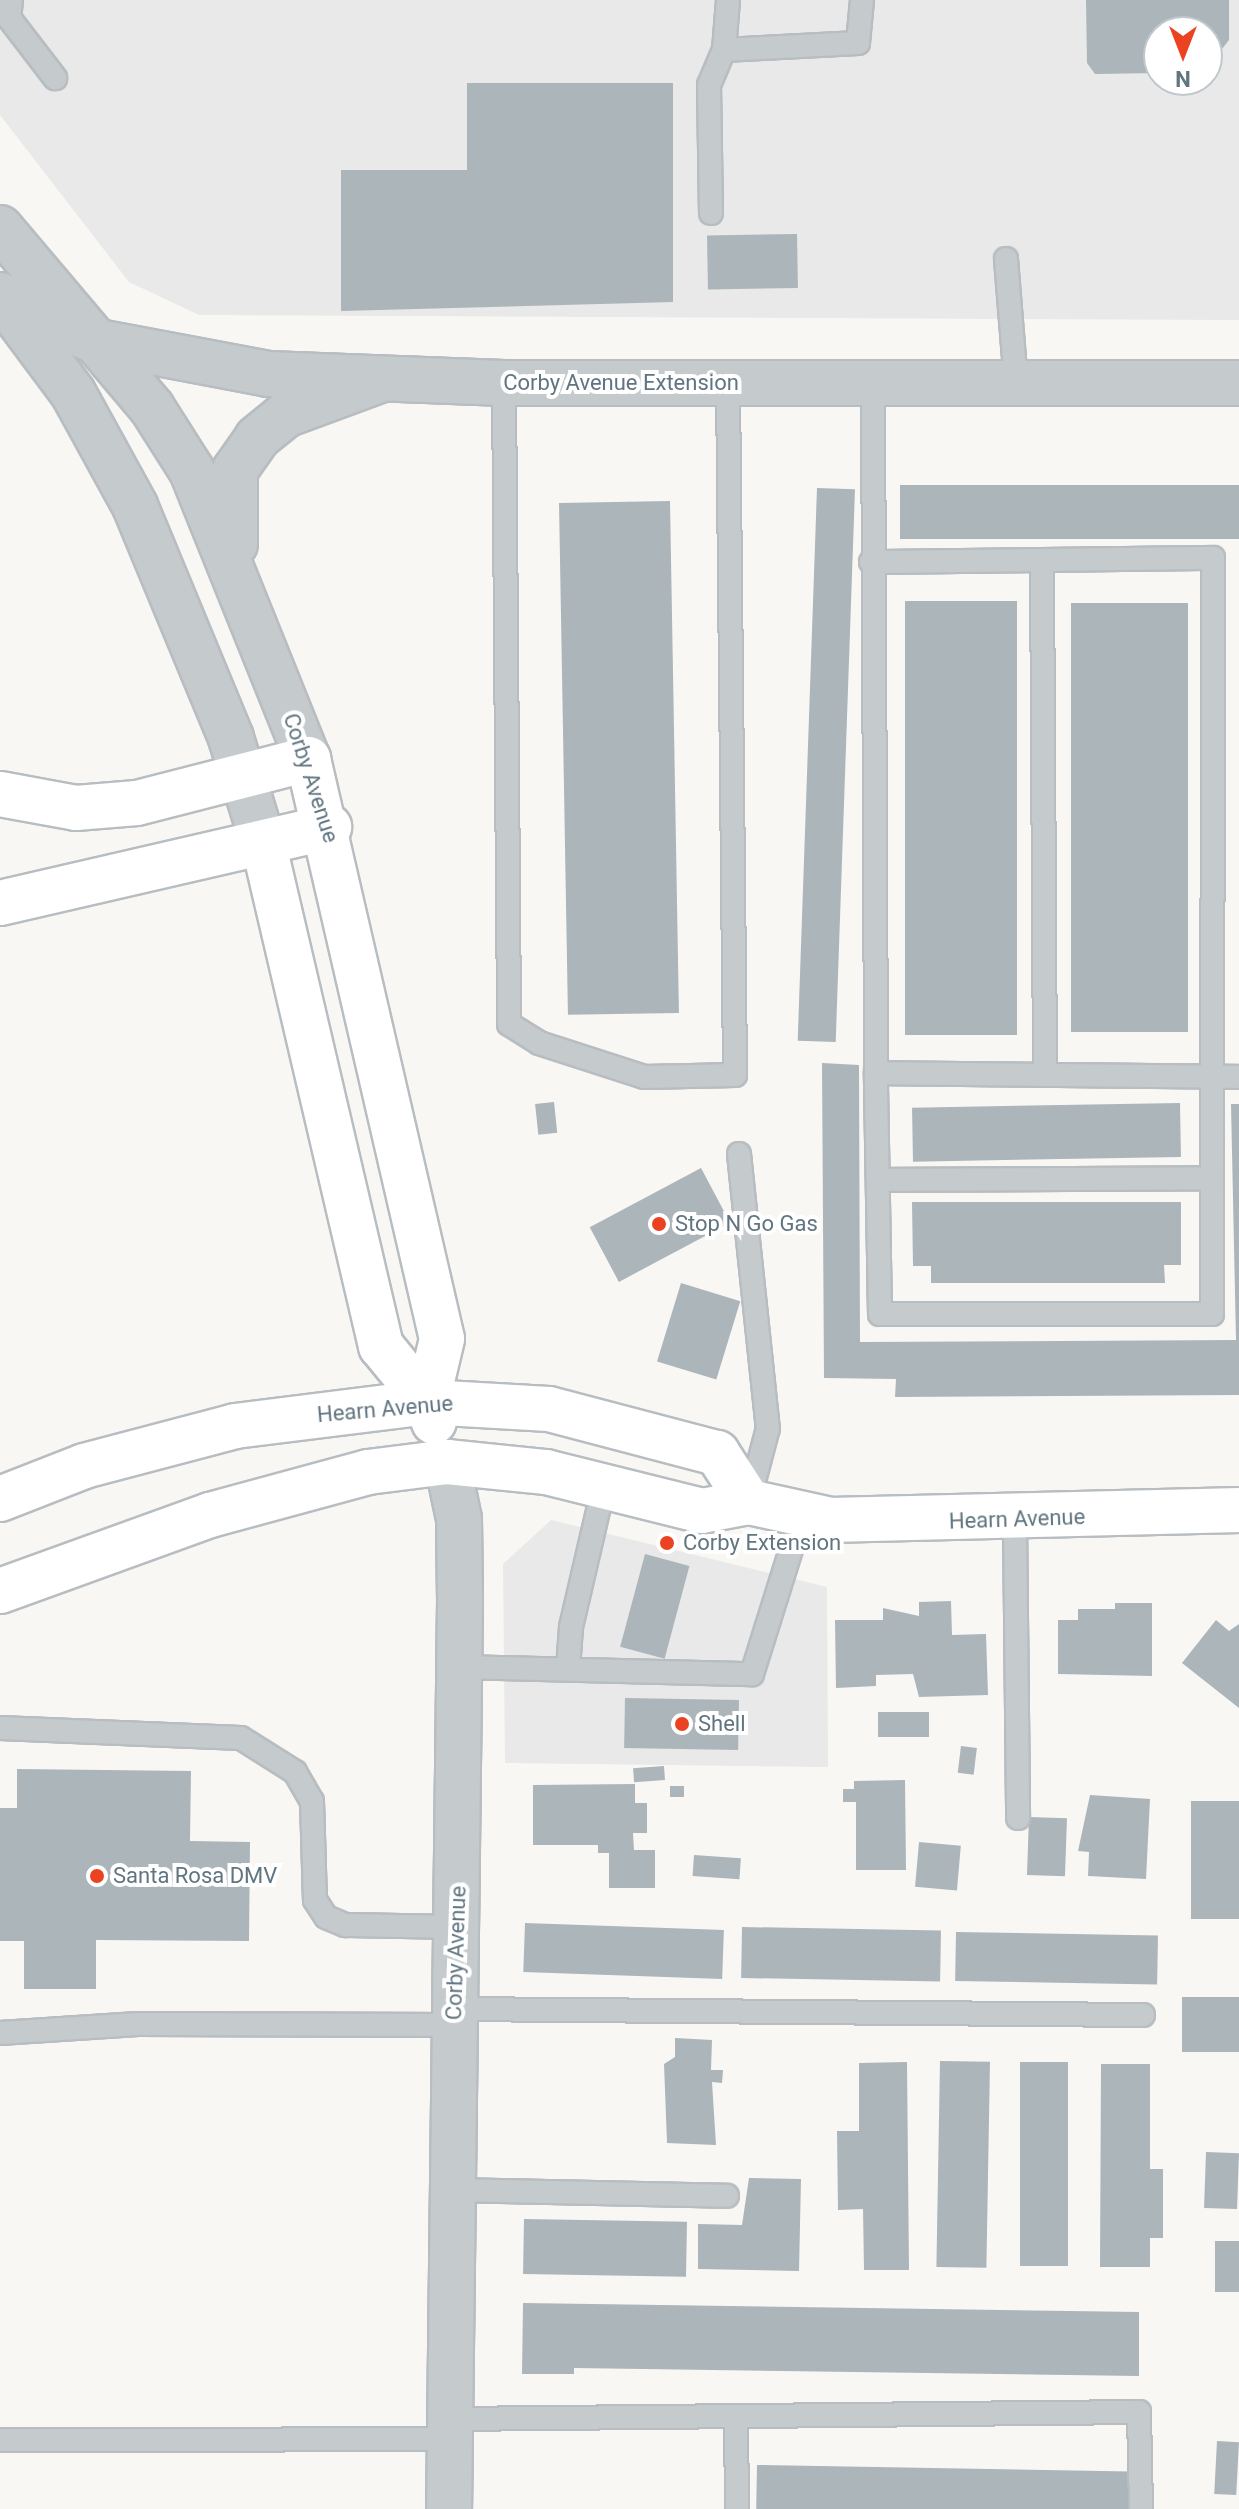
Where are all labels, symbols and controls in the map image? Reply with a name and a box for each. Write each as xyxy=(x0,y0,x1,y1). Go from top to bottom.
north arrow xyxy=(1143,16,1223,96)
text: N xyxy=(1175,66,1191,91)
street label: Corby Avenue Extension xyxy=(503,370,739,396)
street label: Corby Avenue xyxy=(278,710,344,846)
place label: Stop N Go Gas xyxy=(675,1211,818,1237)
marker: Stop N Go Gas xyxy=(650,1215,668,1233)
street label: Hearn Avenue xyxy=(316,1390,454,1428)
street label: Hearn Avenue xyxy=(948,1503,1086,1535)
place label: Corby Extension xyxy=(683,1530,841,1556)
marker: Corby Extension xyxy=(658,1534,676,1552)
place label: Shell xyxy=(698,1711,746,1737)
marker: Shell xyxy=(673,1715,691,1733)
place label: Santa Rosa DMV xyxy=(113,1863,277,1889)
marker: Santa Rosa DMV xyxy=(88,1867,106,1885)
street label: Corby Avenue xyxy=(440,1885,472,2021)

